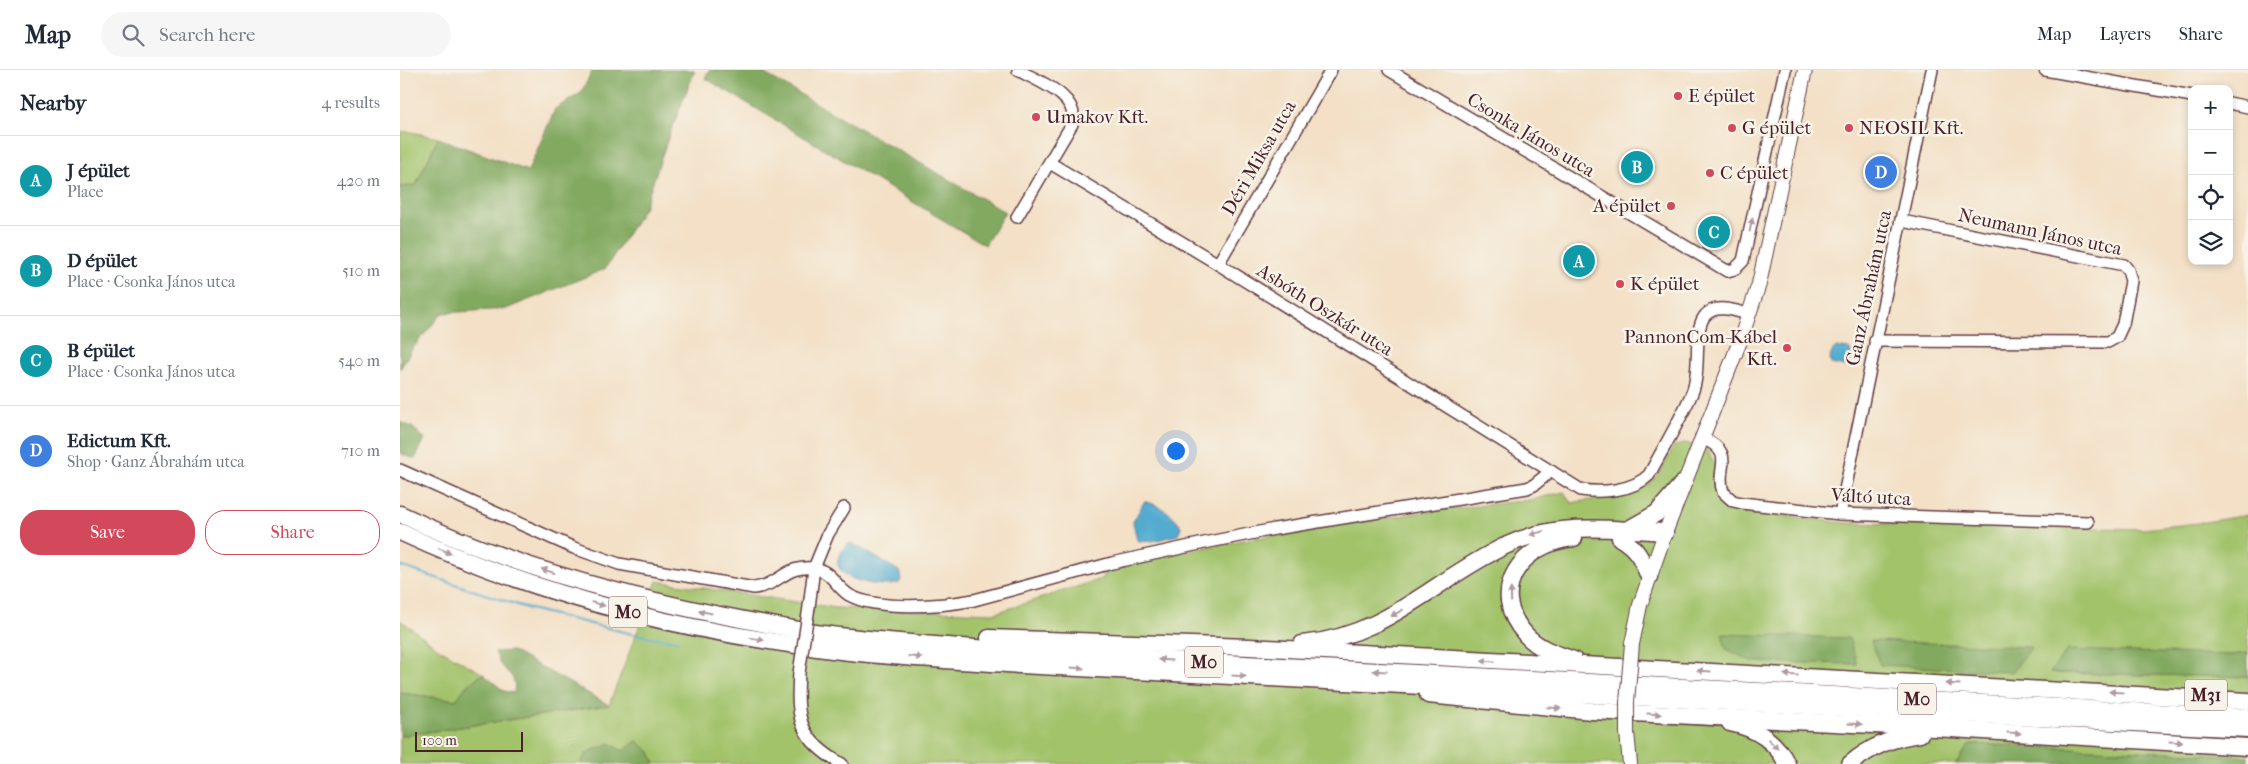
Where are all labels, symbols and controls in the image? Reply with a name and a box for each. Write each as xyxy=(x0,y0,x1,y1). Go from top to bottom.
search box xyxy=(101,12,451,57)
text: Map xyxy=(25,21,71,49)
icon: search xyxy=(119,21,147,49)
text: Search here xyxy=(159,24,255,46)
text: Map xyxy=(2037,24,2071,45)
text: Layers xyxy=(2099,24,2151,45)
text: Share xyxy=(2179,24,2223,45)
place label: E épület xyxy=(1688,85,1756,107)
map controls xyxy=(2188,85,2233,265)
button: + xyxy=(2188,85,2233,130)
street label: Csonka János utca xyxy=(1463,88,1599,182)
marker: E épület xyxy=(1672,90,1684,102)
text: Nearby xyxy=(20,91,86,115)
text: 4 results xyxy=(322,93,380,112)
street label: Déri Miksa utca xyxy=(1217,97,1301,219)
place label: Umakov Kft. xyxy=(1046,106,1148,128)
marker: Umakov Kft. xyxy=(1030,111,1042,123)
place label: G épület xyxy=(1742,117,1811,139)
place label: NEOSIL Kft. xyxy=(1859,117,1963,139)
marker: G épület xyxy=(1726,122,1738,134)
marker: NEOSIL Kft. xyxy=(1843,122,1855,134)
button: − xyxy=(2188,130,2233,175)
pin: B xyxy=(1621,148,1653,186)
pin: D xyxy=(1865,153,1897,191)
text: J épület xyxy=(67,160,130,182)
place label: C épület xyxy=(1720,162,1789,184)
marker: C épület xyxy=(1704,167,1716,179)
text: A xyxy=(31,171,41,190)
text: 420 m xyxy=(337,171,380,190)
button: locate xyxy=(2188,175,2233,220)
text: Place xyxy=(67,182,103,201)
place label: A épület xyxy=(1592,195,1661,217)
marker: A épület xyxy=(1665,200,1677,212)
street label: Neumann János utca xyxy=(1956,204,2124,260)
street label: Ganz Ábrahám utca xyxy=(1842,208,1896,368)
pin: C xyxy=(1698,213,1730,251)
one-way arrow xyxy=(1747,217,1755,232)
button: layers xyxy=(2188,220,2233,265)
pin: A xyxy=(1563,242,1595,280)
text: D épület xyxy=(67,250,137,272)
street label: Asbóth Oszkár utca xyxy=(1252,259,1397,361)
text: B xyxy=(31,261,41,280)
text: 510 m xyxy=(342,261,380,280)
text: Place · Csonka János utca xyxy=(67,272,235,291)
place label: K épület xyxy=(1630,273,1700,295)
marker: K épület xyxy=(1614,278,1626,290)
place label: PannonCom-Kábel Kft. xyxy=(1624,326,1777,370)
text: B épület xyxy=(67,340,135,362)
marker: PannonCom-Kábel Kft. xyxy=(1781,342,1793,354)
text: C xyxy=(31,351,41,370)
text: 540 m xyxy=(338,351,380,370)
text: Place · Csonka János utca xyxy=(67,362,235,381)
text: Edictum Kft. xyxy=(67,430,171,452)
your location xyxy=(1163,438,1189,464)
text: D xyxy=(30,441,42,460)
text: 710 m xyxy=(341,441,380,460)
text: Shop · Ganz Ábrahám utca xyxy=(67,452,245,471)
street label: Váltó utca xyxy=(1829,484,1912,510)
button: Save xyxy=(20,510,195,555)
button: Share xyxy=(205,510,380,555)
one-way arrow xyxy=(1530,530,1545,538)
one-way arrow xyxy=(438,548,452,556)
one-way arrow xyxy=(540,567,555,575)
one-way arrow xyxy=(1506,587,1514,603)
road number: M0 xyxy=(609,596,647,628)
one-way arrow xyxy=(591,601,606,609)
one-way arrow xyxy=(697,608,713,616)
one-way arrow xyxy=(1390,609,1403,618)
one-way arrow xyxy=(749,635,765,643)
road number: M0 xyxy=(1185,646,1223,678)
one-way arrow xyxy=(907,654,923,662)
one-way arrow xyxy=(1157,655,1173,663)
one-way arrow xyxy=(1479,656,1495,664)
one-way arrow xyxy=(1069,665,1085,673)
one-way arrow xyxy=(1696,666,1712,674)
one-way arrow xyxy=(1372,667,1388,675)
one-way arrow xyxy=(1783,670,1799,678)
one-way arrow xyxy=(1231,673,1247,681)
one-way arrow xyxy=(1945,679,1961,687)
road number: M31 xyxy=(2185,680,2227,710)
road number: M0 xyxy=(1898,684,1936,714)
one-way arrow xyxy=(2107,688,2123,696)
one-way arrow xyxy=(1546,704,1562,712)
one-way arrow xyxy=(1646,711,1662,719)
one-way arrow xyxy=(1848,720,1864,728)
scale bar xyxy=(415,729,522,752)
one-way arrow xyxy=(2006,729,2022,737)
text: 100 m xyxy=(422,732,457,749)
one-way arrow xyxy=(1767,738,1779,750)
one-way arrow xyxy=(2168,739,2184,747)

